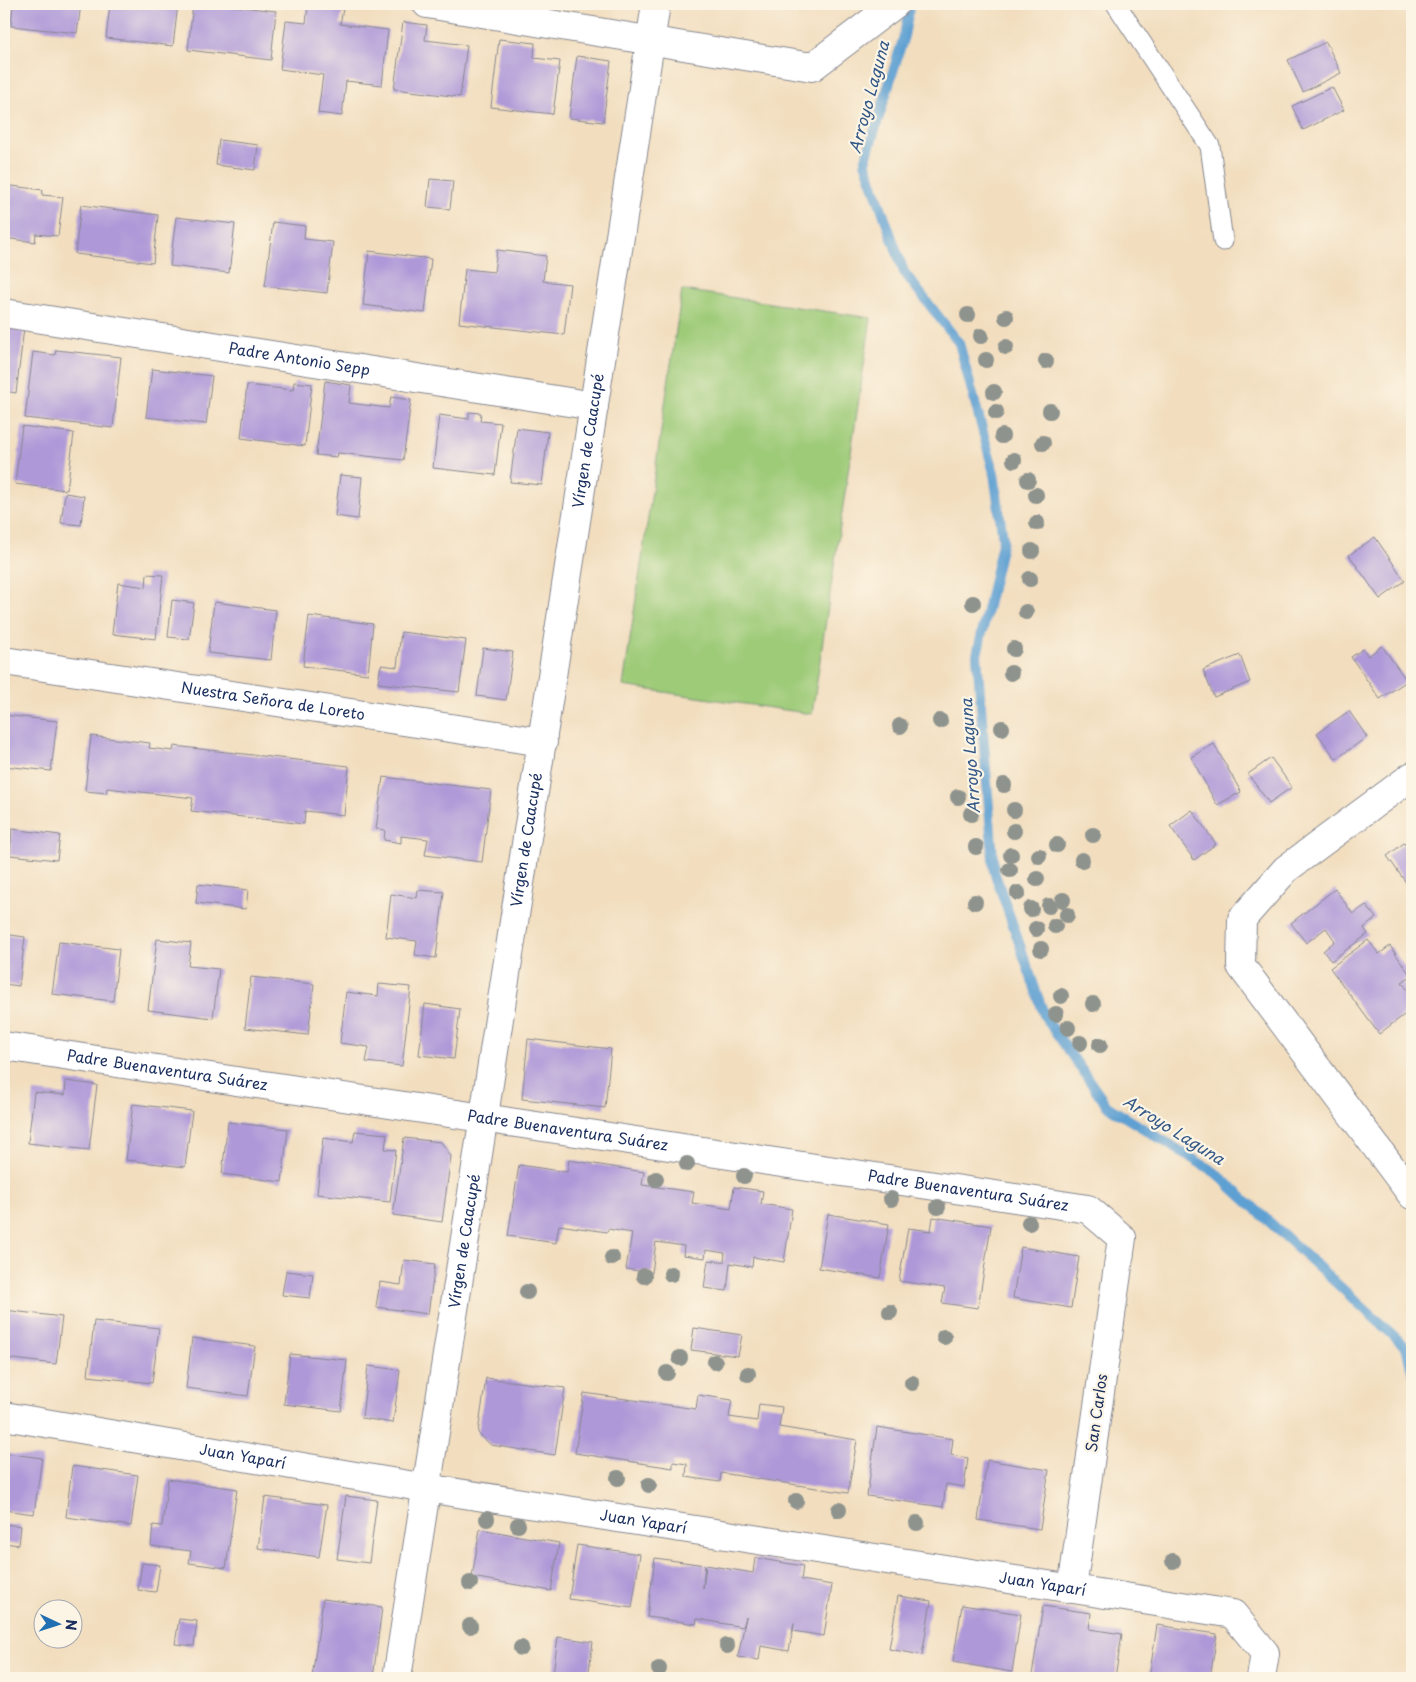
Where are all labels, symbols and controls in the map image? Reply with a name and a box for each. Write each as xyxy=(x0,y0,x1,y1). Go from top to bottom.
water label: Arroyo Laguna xyxy=(842,37,895,155)
street label: Padre Antonio Sepp xyxy=(227,336,372,381)
street label: Vírgen de Caacupé xyxy=(565,372,609,509)
street label: Nuestra Señora de Loreto xyxy=(180,675,367,725)
water label: Arroyo Laguna xyxy=(953,697,985,814)
street label: Vírgen de Caacupé xyxy=(503,771,547,909)
street label: Padre Buenaventura Suárez xyxy=(66,1043,269,1095)
water label: Arroyo Laguna xyxy=(1119,1088,1231,1170)
street label: Padre Buenaventura Suárez xyxy=(466,1103,670,1156)
street label: Padre Buenaventura Suárez xyxy=(867,1163,1070,1216)
street label: Vírgen de Caacupé xyxy=(441,1172,485,1310)
street label: San Carlos xyxy=(1079,1372,1112,1453)
street label: Juan Yaparí xyxy=(198,1437,289,1474)
street label: Juan Yaparí xyxy=(599,1502,689,1539)
street label: Juan Yaparí xyxy=(998,1565,1088,1601)
north arrow xyxy=(32,1600,82,1650)
text: N xyxy=(61,1619,82,1631)

